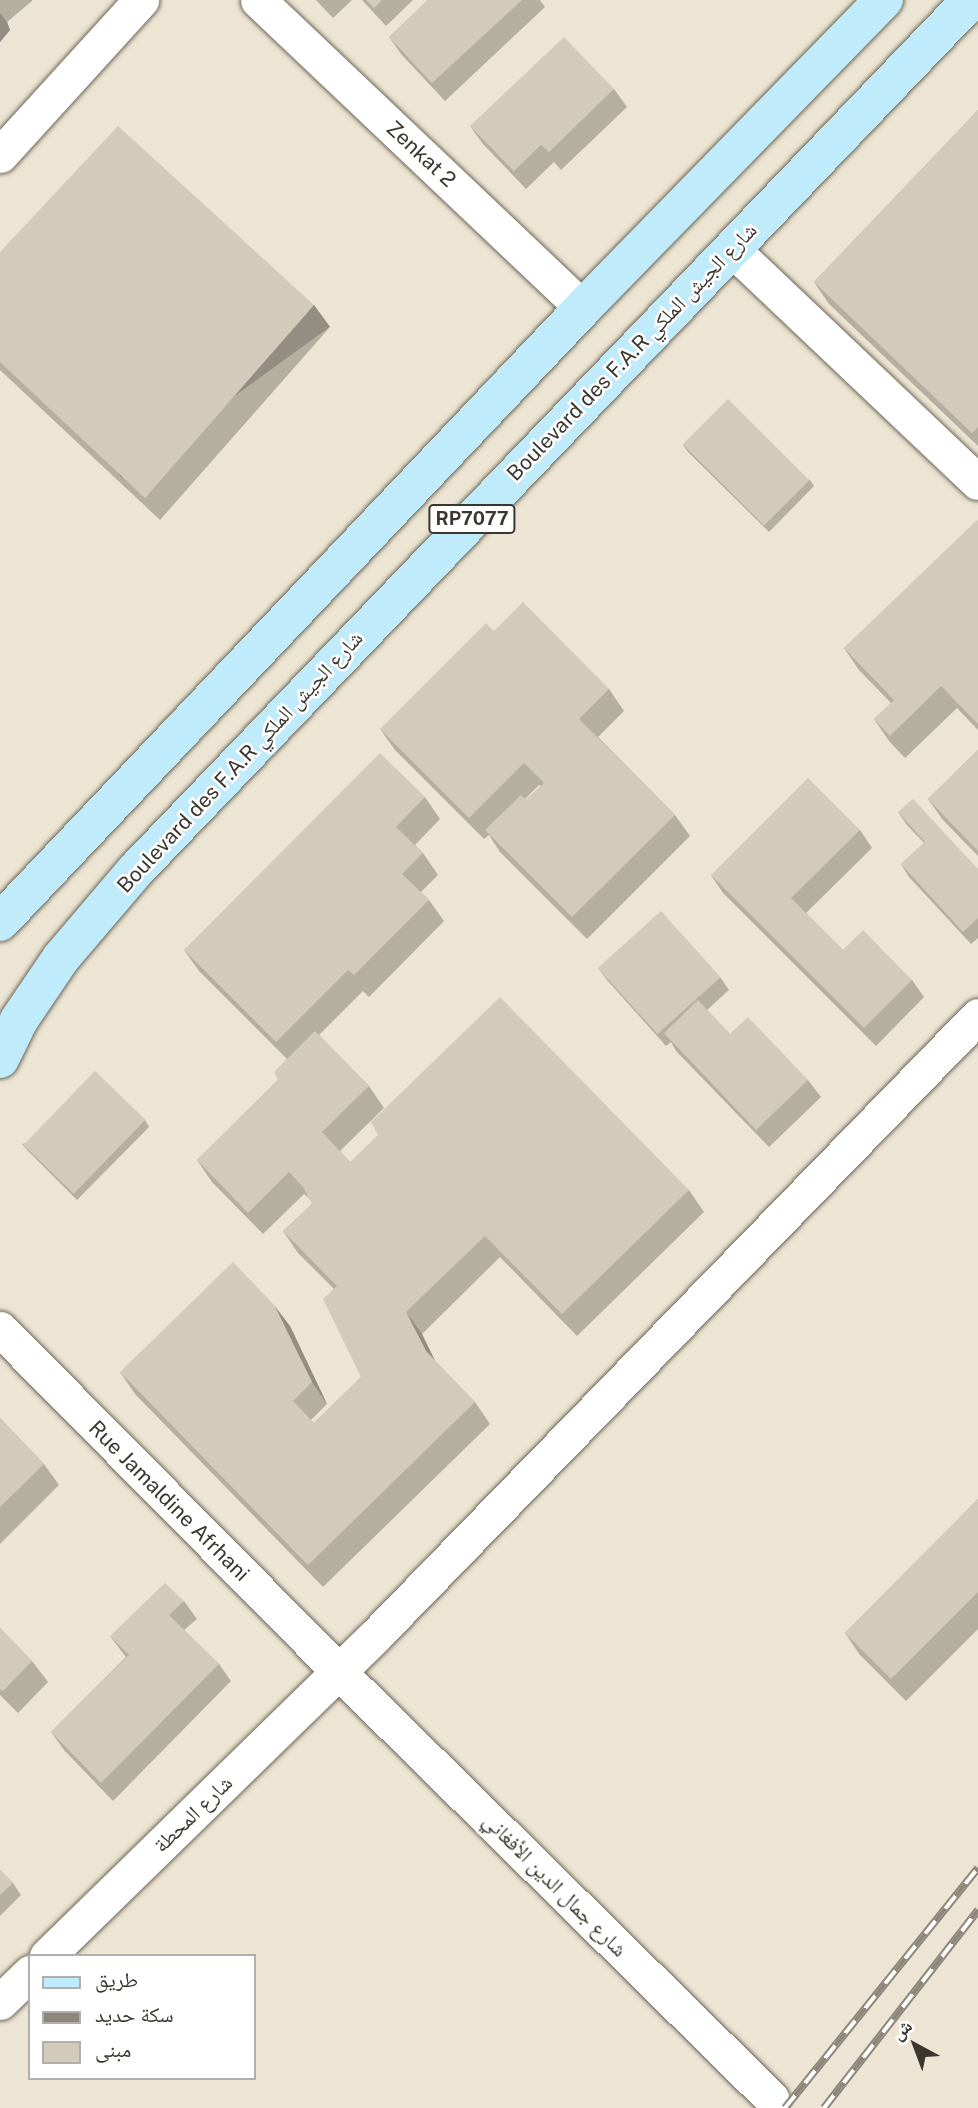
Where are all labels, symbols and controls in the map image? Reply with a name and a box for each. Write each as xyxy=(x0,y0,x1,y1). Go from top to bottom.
street label: Zenkat 2 xyxy=(381,116,461,192)
street label: Boulevard des F.A.R شارع الجيش الملكي xyxy=(502,218,762,486)
road number: RP7077 xyxy=(428,504,516,534)
street label: Boulevard des F.A.R شارع الجيش الملكي xyxy=(112,626,368,898)
street label: Rue Jamaldine Afrhani xyxy=(83,1415,255,1587)
street label: شارع المحطة xyxy=(148,1770,238,1858)
street label: شارع جمال الدين الأفغاني xyxy=(478,1808,632,1962)
legend xyxy=(28,1954,256,2080)
text: طريق xyxy=(95,1967,138,1992)
text: سكة حديد xyxy=(95,2002,174,2027)
north arrow xyxy=(880,2010,950,2080)
text: ش xyxy=(886,2014,916,2044)
text: مبنى xyxy=(95,2037,131,2062)

